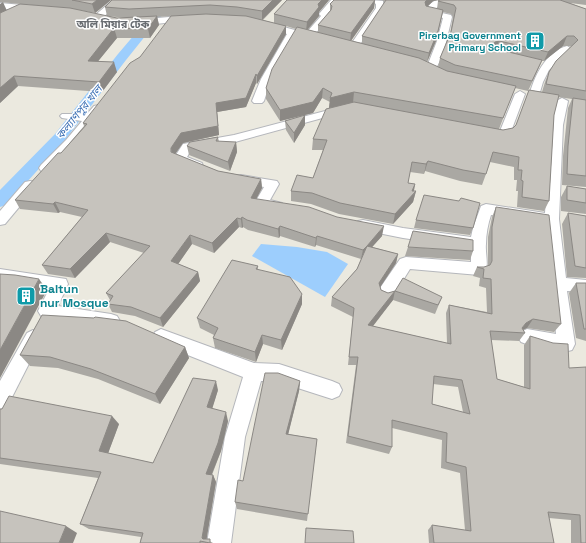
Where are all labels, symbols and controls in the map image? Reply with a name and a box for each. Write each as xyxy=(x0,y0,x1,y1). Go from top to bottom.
district label: অলি মিয়ার টেক xyxy=(75,17,151,31)
place label: Pirerbag Government Primary School xyxy=(419,29,521,54)
building icon: Pirerbag Government Primary School xyxy=(524,30,546,52)
water label: কল্যাণপুর খাল xyxy=(53,81,106,142)
place label: Baitun nur Mosque xyxy=(40,281,109,311)
building icon: Baitun nur Mosque xyxy=(15,285,37,307)

